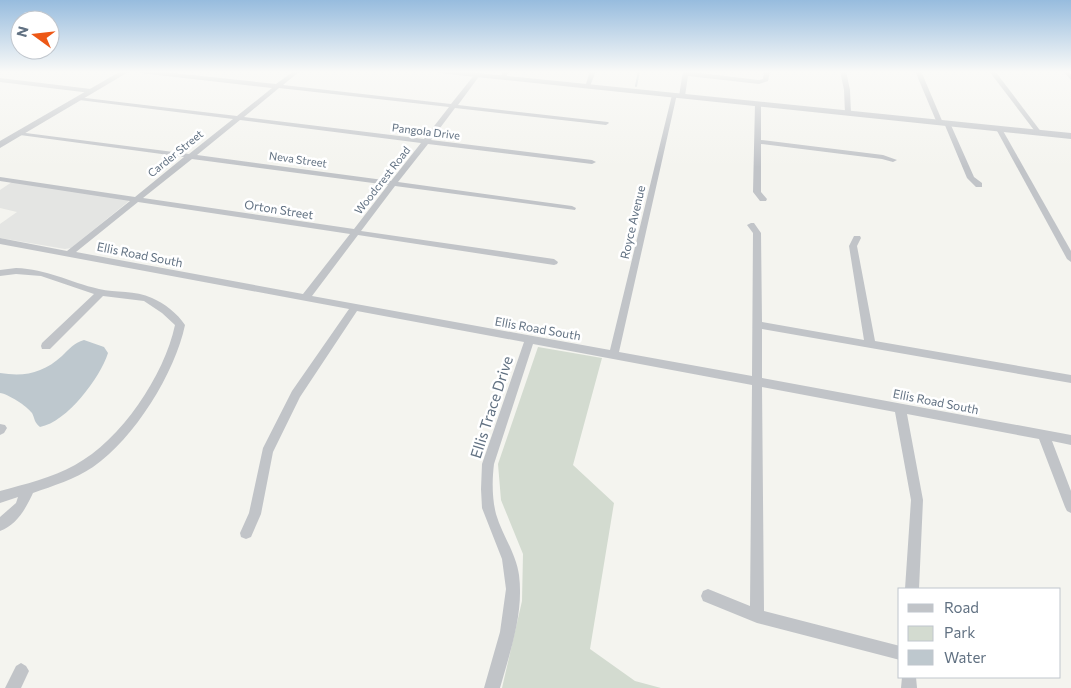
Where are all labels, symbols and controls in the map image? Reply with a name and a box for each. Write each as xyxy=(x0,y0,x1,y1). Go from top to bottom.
north arrow xyxy=(10,10,60,60)
text: N xyxy=(12,24,32,39)
street label: Pangola Drive xyxy=(391,120,461,142)
street label: Carder Street xyxy=(145,126,206,179)
street label: Woodcrest Road xyxy=(351,143,413,217)
street label: Neva Street xyxy=(268,148,328,170)
street label: Royce Avenue xyxy=(617,184,647,260)
street label: Orton Street xyxy=(243,197,315,221)
street label: Ellis Road South xyxy=(96,239,184,269)
street label: Ellis Road South xyxy=(494,314,582,342)
street label: Ellis Trace Drive xyxy=(466,353,516,460)
street label: Ellis Road South xyxy=(892,386,980,416)
legend xyxy=(898,588,1061,678)
text: Road xyxy=(944,598,979,616)
text: Park xyxy=(944,623,975,641)
text: Water xyxy=(944,648,986,666)

